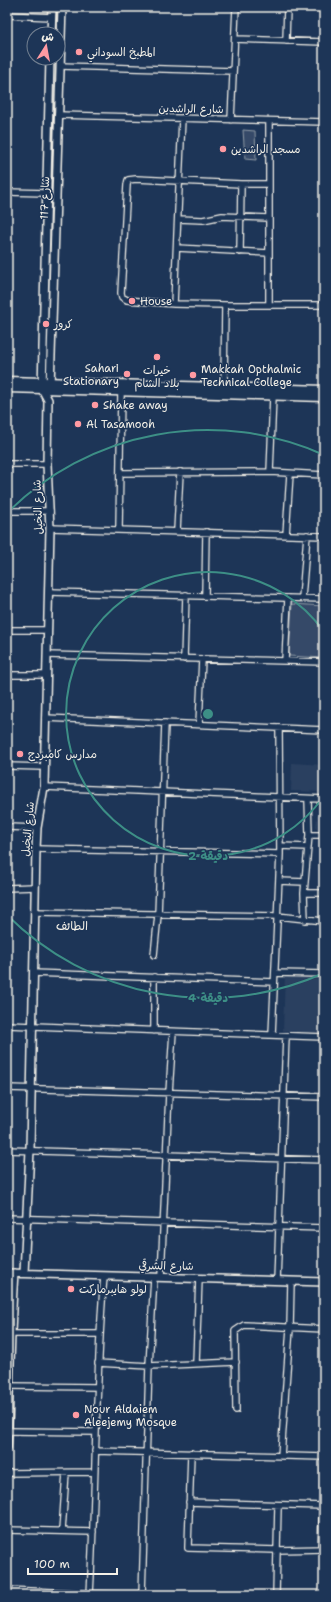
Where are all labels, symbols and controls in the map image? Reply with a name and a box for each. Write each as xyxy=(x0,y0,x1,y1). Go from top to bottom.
north arrow xyxy=(26,26,66,66)
text: ش xyxy=(40,28,55,45)
place label: المطبخ السوداني xyxy=(87,45,155,63)
marker: المطبخ السوداني xyxy=(74,47,84,57)
street label: شارع الراشدين xyxy=(158,101,224,118)
place label: مسجد الراشدين xyxy=(231,142,301,157)
marker: مسجد الراشدين xyxy=(218,144,228,154)
street label: شارع 117 xyxy=(37,176,54,220)
place label: House xyxy=(140,294,172,309)
marker: House xyxy=(127,296,137,306)
place label: كرور xyxy=(53,317,73,332)
marker: كرور xyxy=(41,319,51,329)
marker: خيرات بلاد الشام xyxy=(152,352,162,362)
place label: Sahari Stationary xyxy=(63,361,119,389)
place label: Makkah Opthalmic Technical College xyxy=(201,362,302,390)
place label: خيرات بلاد الشام xyxy=(135,363,179,392)
marker: Sahari Stationary xyxy=(122,369,132,379)
marker: Makkah Opthalmic Technical College xyxy=(188,370,198,380)
place label: Shake away xyxy=(103,398,168,413)
marker: Shake away xyxy=(90,400,100,410)
place label: Al Tasamooh xyxy=(86,417,155,432)
marker: Al Tasamooh xyxy=(73,419,83,429)
street label: شارع النخيل xyxy=(30,479,47,535)
centre of rings xyxy=(201,707,215,721)
place label: مدارس كامبردج xyxy=(28,747,97,762)
marker: مدارس كامبردج xyxy=(15,749,25,759)
street label: شارع النخيل xyxy=(18,801,39,857)
text: 2 دقيقة xyxy=(188,848,229,864)
district label: الطائف xyxy=(56,918,88,934)
text: 4 دقيقة xyxy=(188,990,229,1006)
street label: شارع الشرقي xyxy=(138,1258,194,1275)
place label: لولو هايبرماركت xyxy=(79,1282,147,1297)
marker: لولو هايبرماركت xyxy=(66,1284,76,1294)
place label: Nour Aldaiem Aleejemy Mosque xyxy=(84,1402,177,1430)
marker: Nour Aldaiem Aleejemy Mosque xyxy=(71,1410,81,1420)
scale bar xyxy=(28,1550,117,1576)
text: 100 m xyxy=(34,1556,70,1572)

